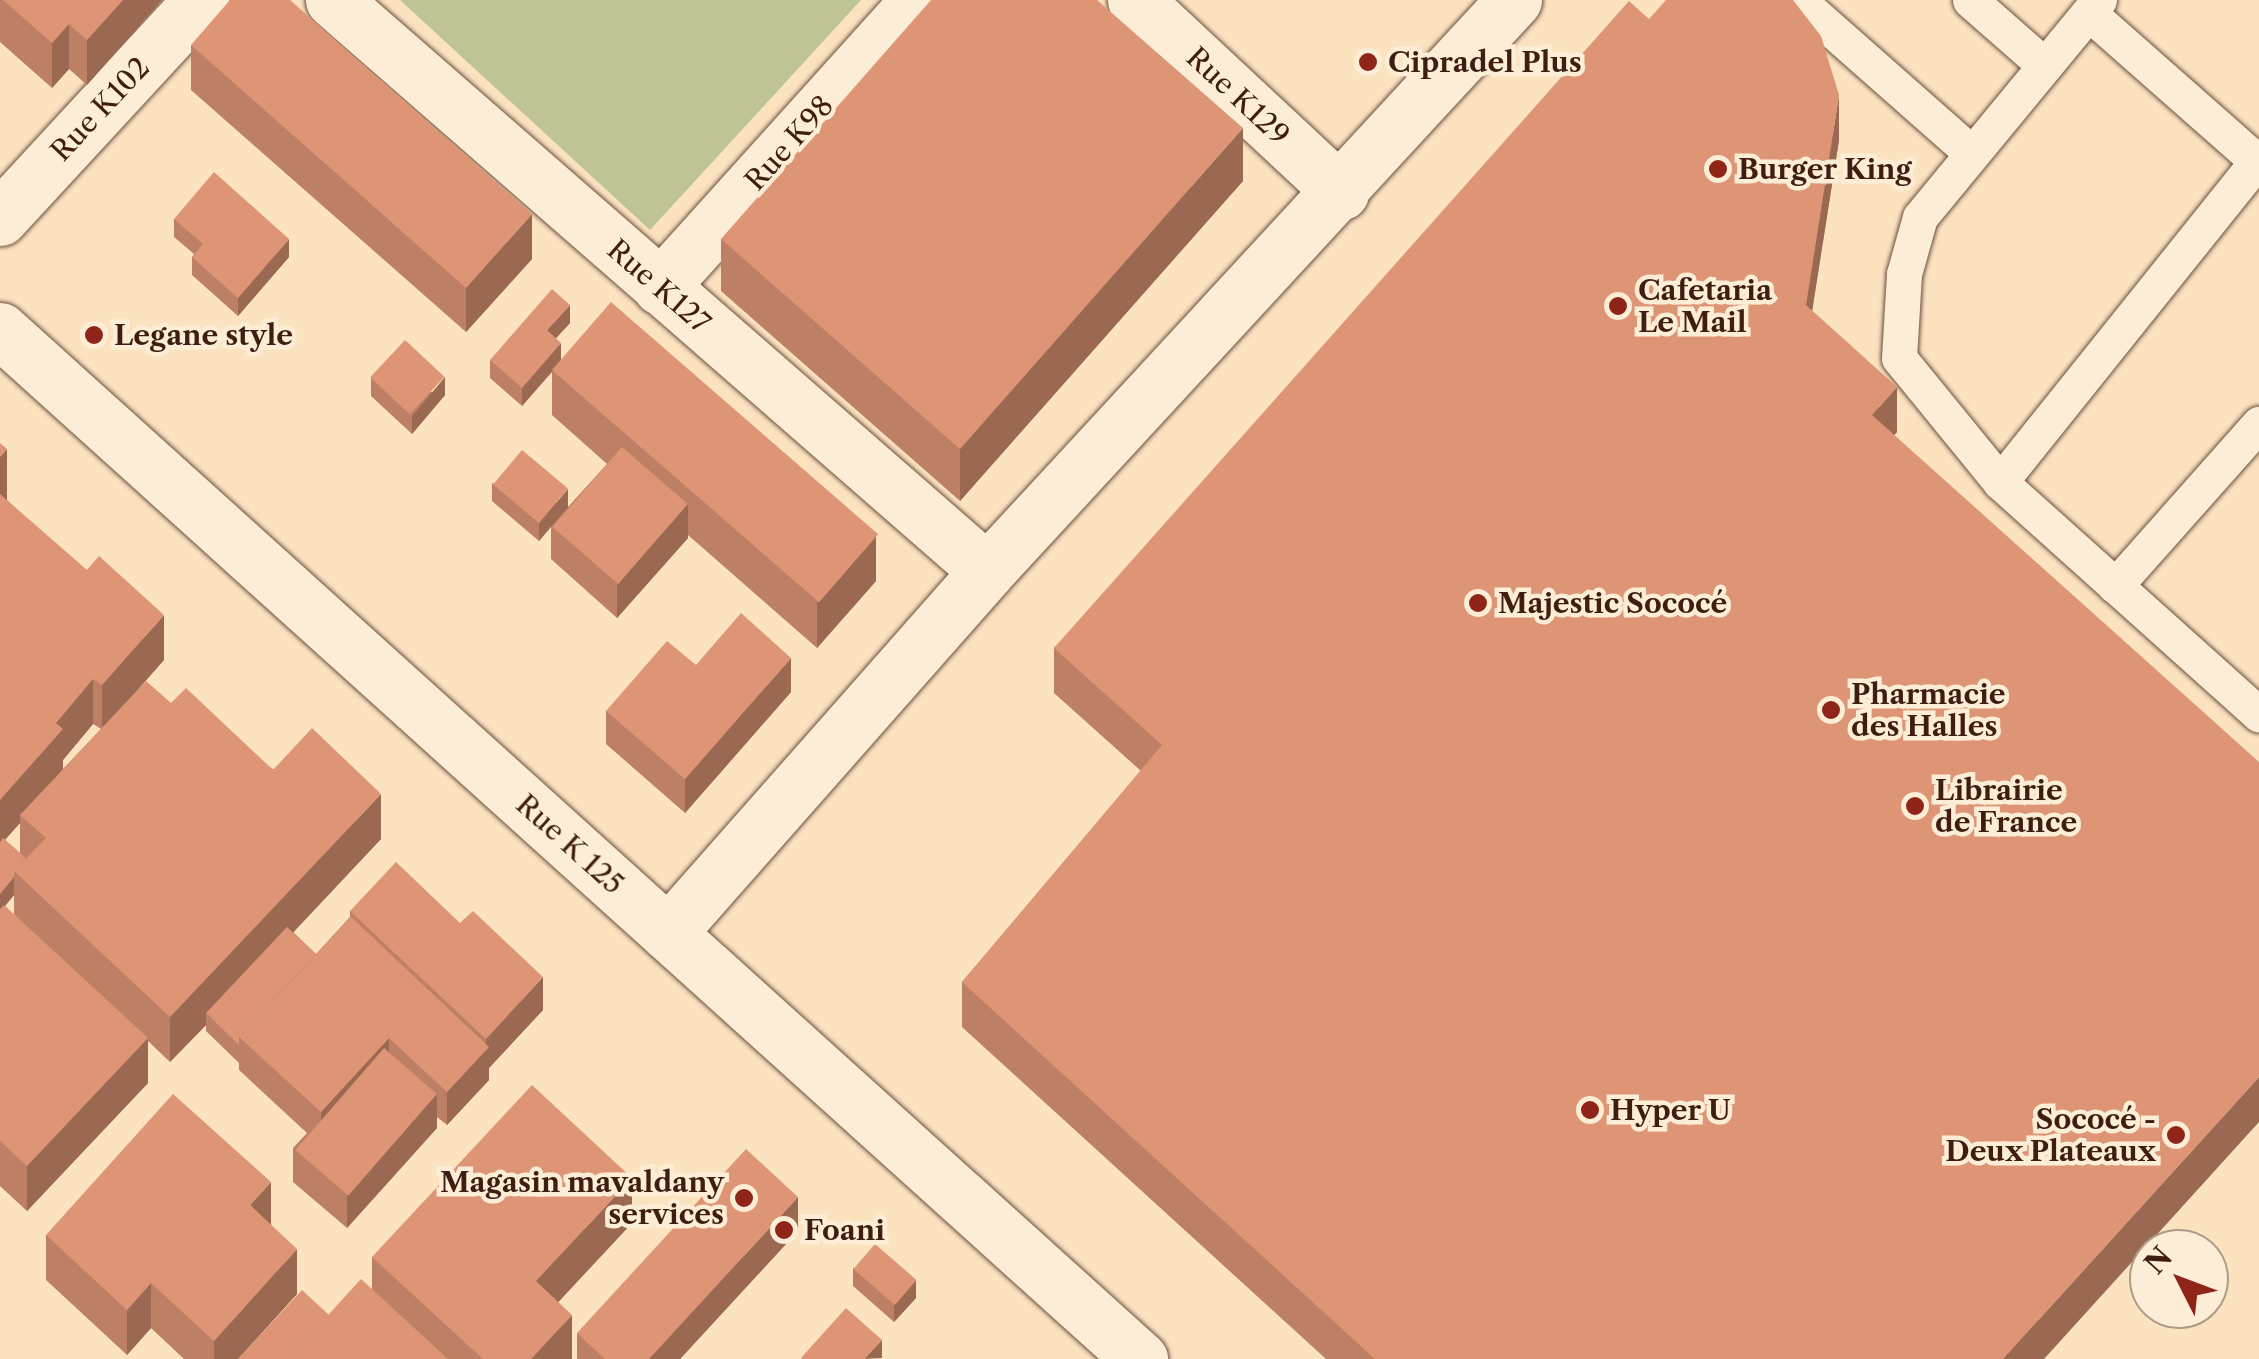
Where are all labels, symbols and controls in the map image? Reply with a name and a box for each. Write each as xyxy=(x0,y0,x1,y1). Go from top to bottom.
street label: Rue K129 xyxy=(1180,40,1296,152)
place label: Cipradel Plus xyxy=(1388,45,1582,79)
street label: Rue K102 xyxy=(44,50,156,168)
marker: Cipradel Plus xyxy=(1357,51,1379,73)
street label: Rue K98 xyxy=(738,89,840,197)
place label: Burger King xyxy=(1738,152,1912,186)
marker: Burger King xyxy=(1707,158,1729,180)
street label: Rue K127 xyxy=(601,232,717,340)
place label: Cafetaria Le Mail xyxy=(1638,273,1772,339)
marker: Cafetaria Le Mail xyxy=(1607,295,1629,317)
place label: Legane style xyxy=(114,318,293,352)
marker: Legane style xyxy=(83,324,105,346)
place label: Majestic Sococé xyxy=(1498,586,1727,620)
marker: Majestic Sococé xyxy=(1467,592,1489,614)
place label: Pharmacie des Halles xyxy=(1851,677,2006,743)
marker: Pharmacie des Halles xyxy=(1820,699,1842,721)
place label: Librairie de France xyxy=(1935,773,2077,839)
street label: Rue K 125 xyxy=(509,787,631,901)
marker: Librairie de France xyxy=(1904,795,1926,817)
place label: Hyper U xyxy=(1610,1093,1731,1127)
marker: Hyper U xyxy=(1579,1099,1601,1121)
place label: Sococé - Deux Plateaux xyxy=(1945,1102,2156,1168)
marker: Sococé - Deux Plateaux xyxy=(2165,1124,2187,1146)
place label: Magasin mavaldany services xyxy=(440,1165,724,1231)
marker: Magasin mavaldany services xyxy=(733,1187,755,1209)
place label: Foani xyxy=(804,1213,885,1247)
marker: Foani xyxy=(773,1219,795,1241)
north arrow xyxy=(2129,1229,2229,1329)
text: N xyxy=(2137,1240,2179,1281)

